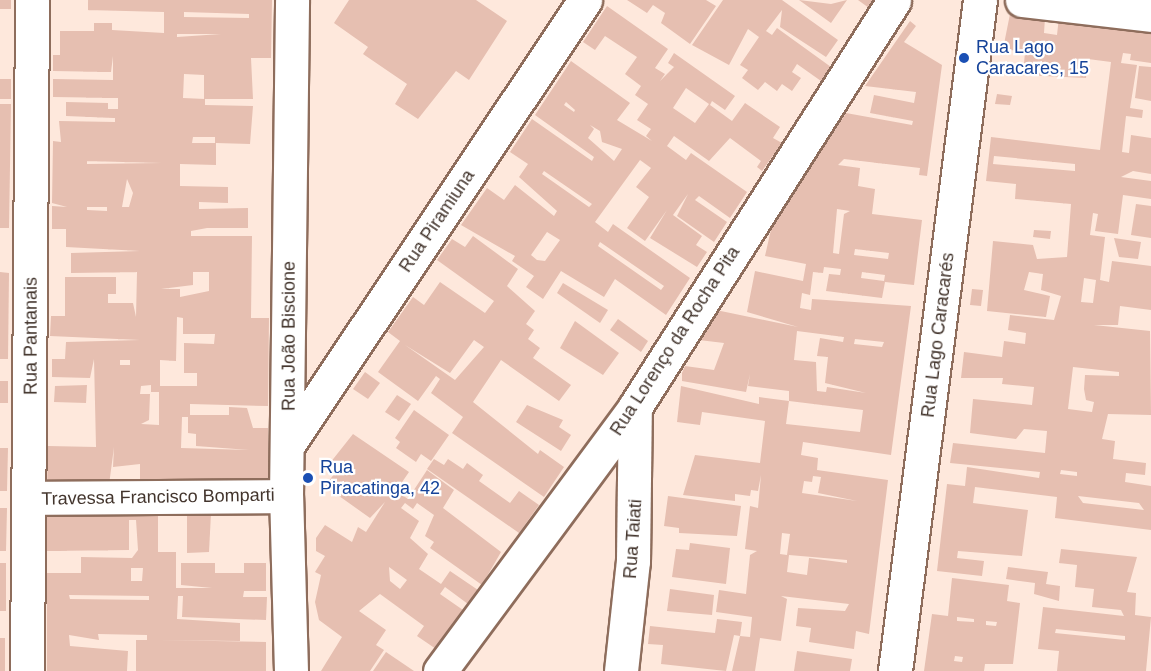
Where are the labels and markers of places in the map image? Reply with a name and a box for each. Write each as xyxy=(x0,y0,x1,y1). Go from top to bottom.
place label: Rua Lago Caracares, 15 xyxy=(976,37,1089,80)
marker: Rua Lago Caracares, 15 xyxy=(957,51,971,65)
place label: Rua Piracatinga, 42 xyxy=(320,457,440,500)
marker: Rua Piracatinga, 42 xyxy=(301,471,315,485)

